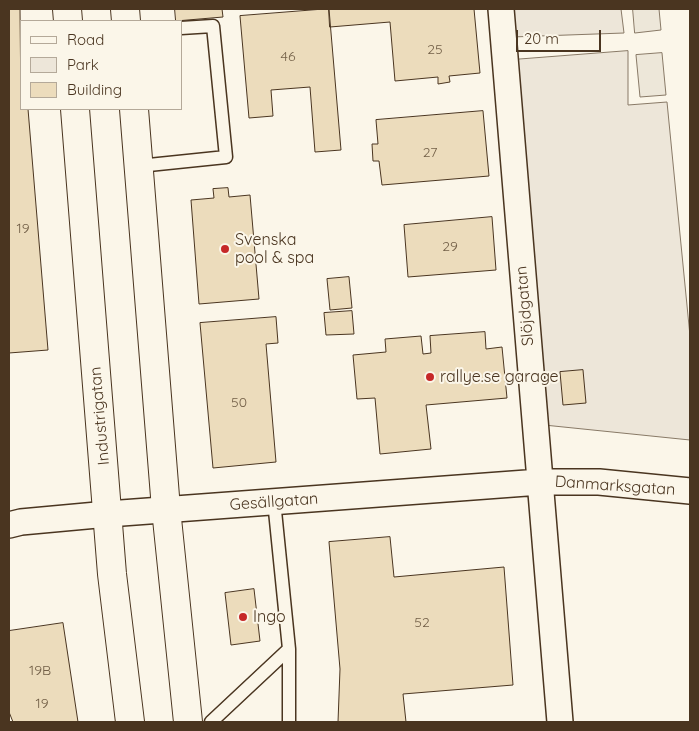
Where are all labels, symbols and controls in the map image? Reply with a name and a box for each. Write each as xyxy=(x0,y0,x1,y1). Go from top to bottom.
legend xyxy=(20,20,182,110)
scale bar xyxy=(519,20,604,52)
text: 20 m xyxy=(524,29,559,48)
text: Road xyxy=(67,30,104,49)
house number: 25 xyxy=(427,42,443,58)
house number: 46 xyxy=(281,49,295,65)
text: Park xyxy=(67,55,99,74)
text: Building xyxy=(67,80,122,99)
house number: 27 xyxy=(423,145,437,161)
house number: 19 xyxy=(17,221,29,237)
place label: Svenska pool & spa xyxy=(235,230,314,268)
house number: 29 xyxy=(442,239,458,255)
marker: Svenska pool & spa xyxy=(219,243,231,255)
street label: Slöjdgatan xyxy=(512,265,538,347)
street label: Industrigatan xyxy=(86,366,114,466)
place label: rallye.se garage xyxy=(440,367,559,387)
marker: rallye.se garage xyxy=(424,371,436,383)
house number: 50 xyxy=(231,395,247,411)
street label: Danmarksgatan xyxy=(554,472,676,500)
street label: Gesällgatan xyxy=(229,489,319,515)
place label: Ingo xyxy=(253,607,286,627)
marker: Ingo xyxy=(237,611,249,623)
house number: 52 xyxy=(414,615,430,631)
house number: 19B xyxy=(29,663,51,679)
house number: 19 xyxy=(36,696,48,712)

